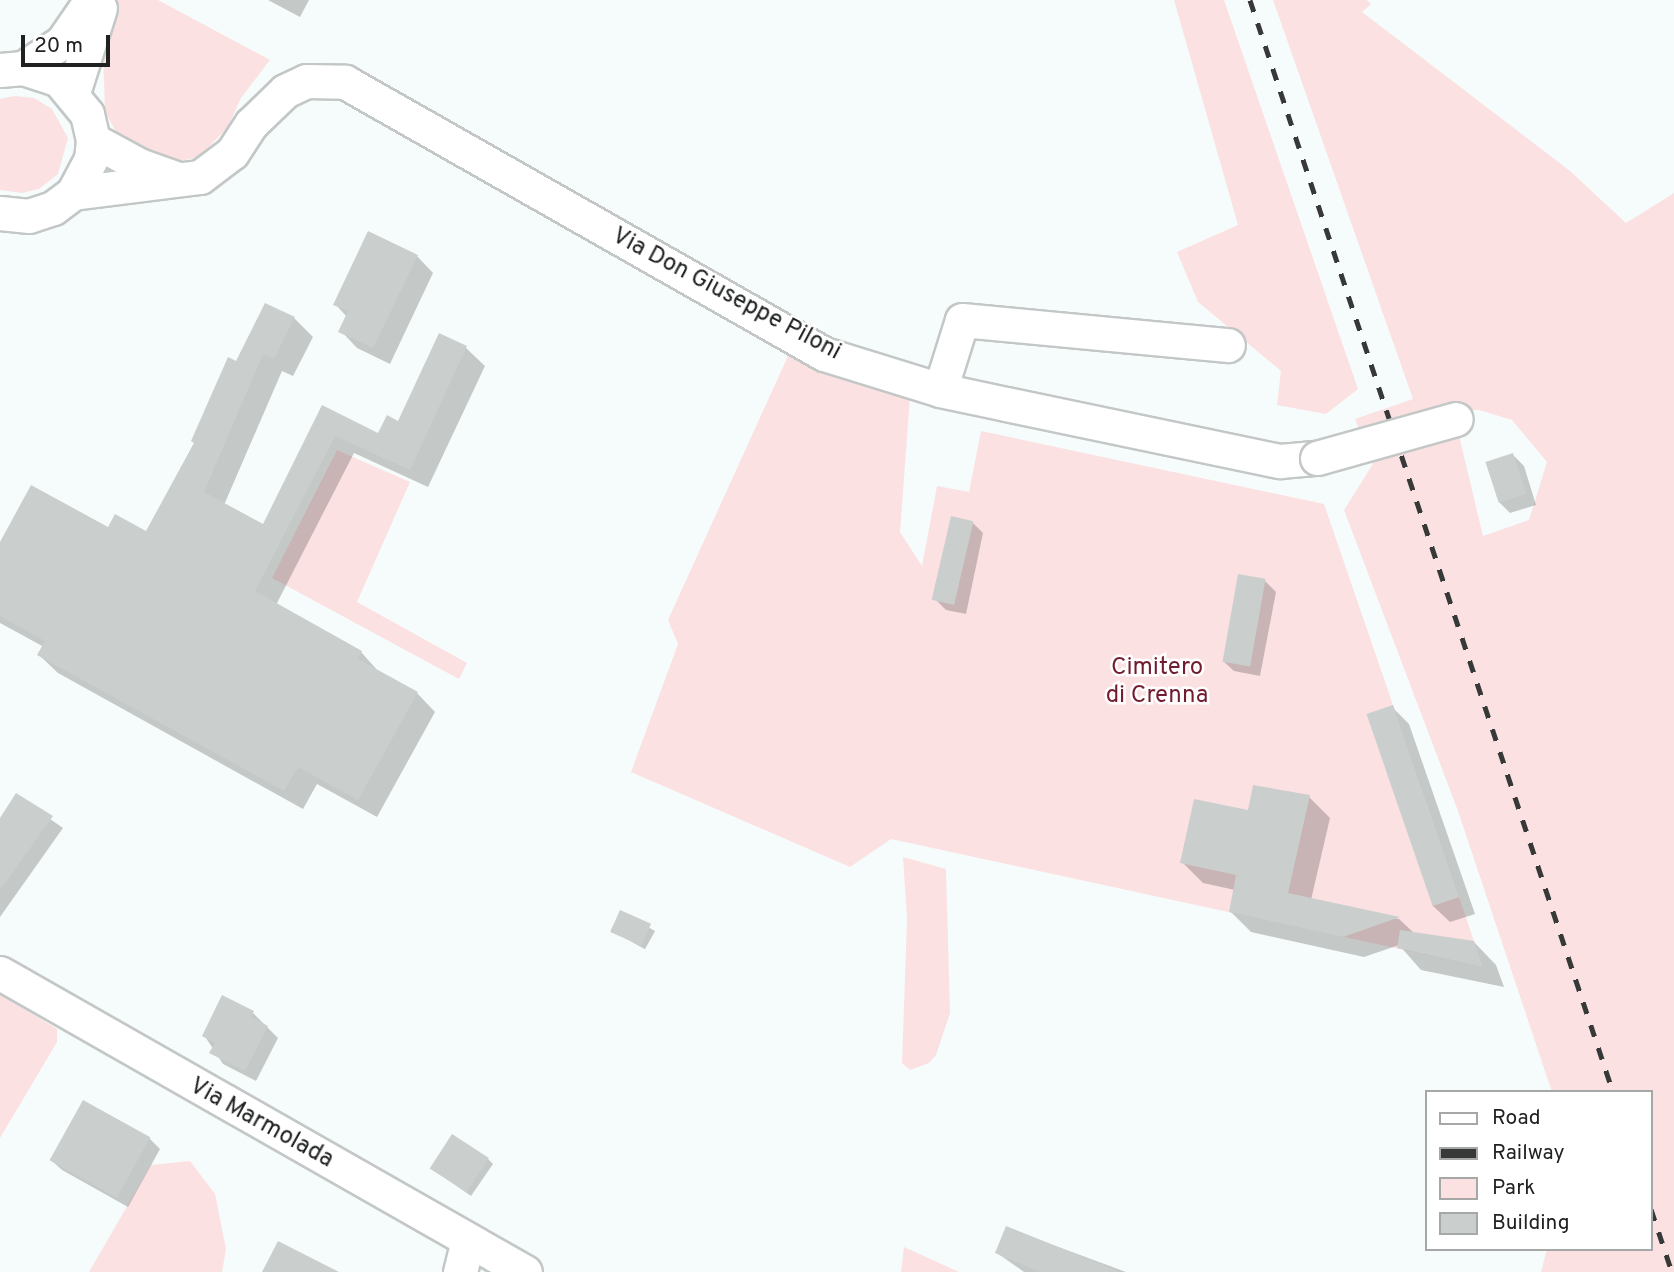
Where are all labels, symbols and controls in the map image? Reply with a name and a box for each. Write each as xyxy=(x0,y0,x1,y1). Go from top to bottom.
scale bar xyxy=(24,21,114,65)
text: 20 m xyxy=(34,33,83,60)
street label: Via Don Giuseppe Piloni xyxy=(607,222,845,368)
park label: Cimitero di Crenna xyxy=(1106,655,1208,711)
street label: Via Marmolada xyxy=(184,1073,338,1175)
legend xyxy=(1426,1090,1653,1251)
text: Road xyxy=(1492,1105,1541,1132)
text: Railway xyxy=(1492,1140,1565,1167)
text: Park xyxy=(1492,1175,1535,1202)
text: Building xyxy=(1492,1210,1570,1237)

